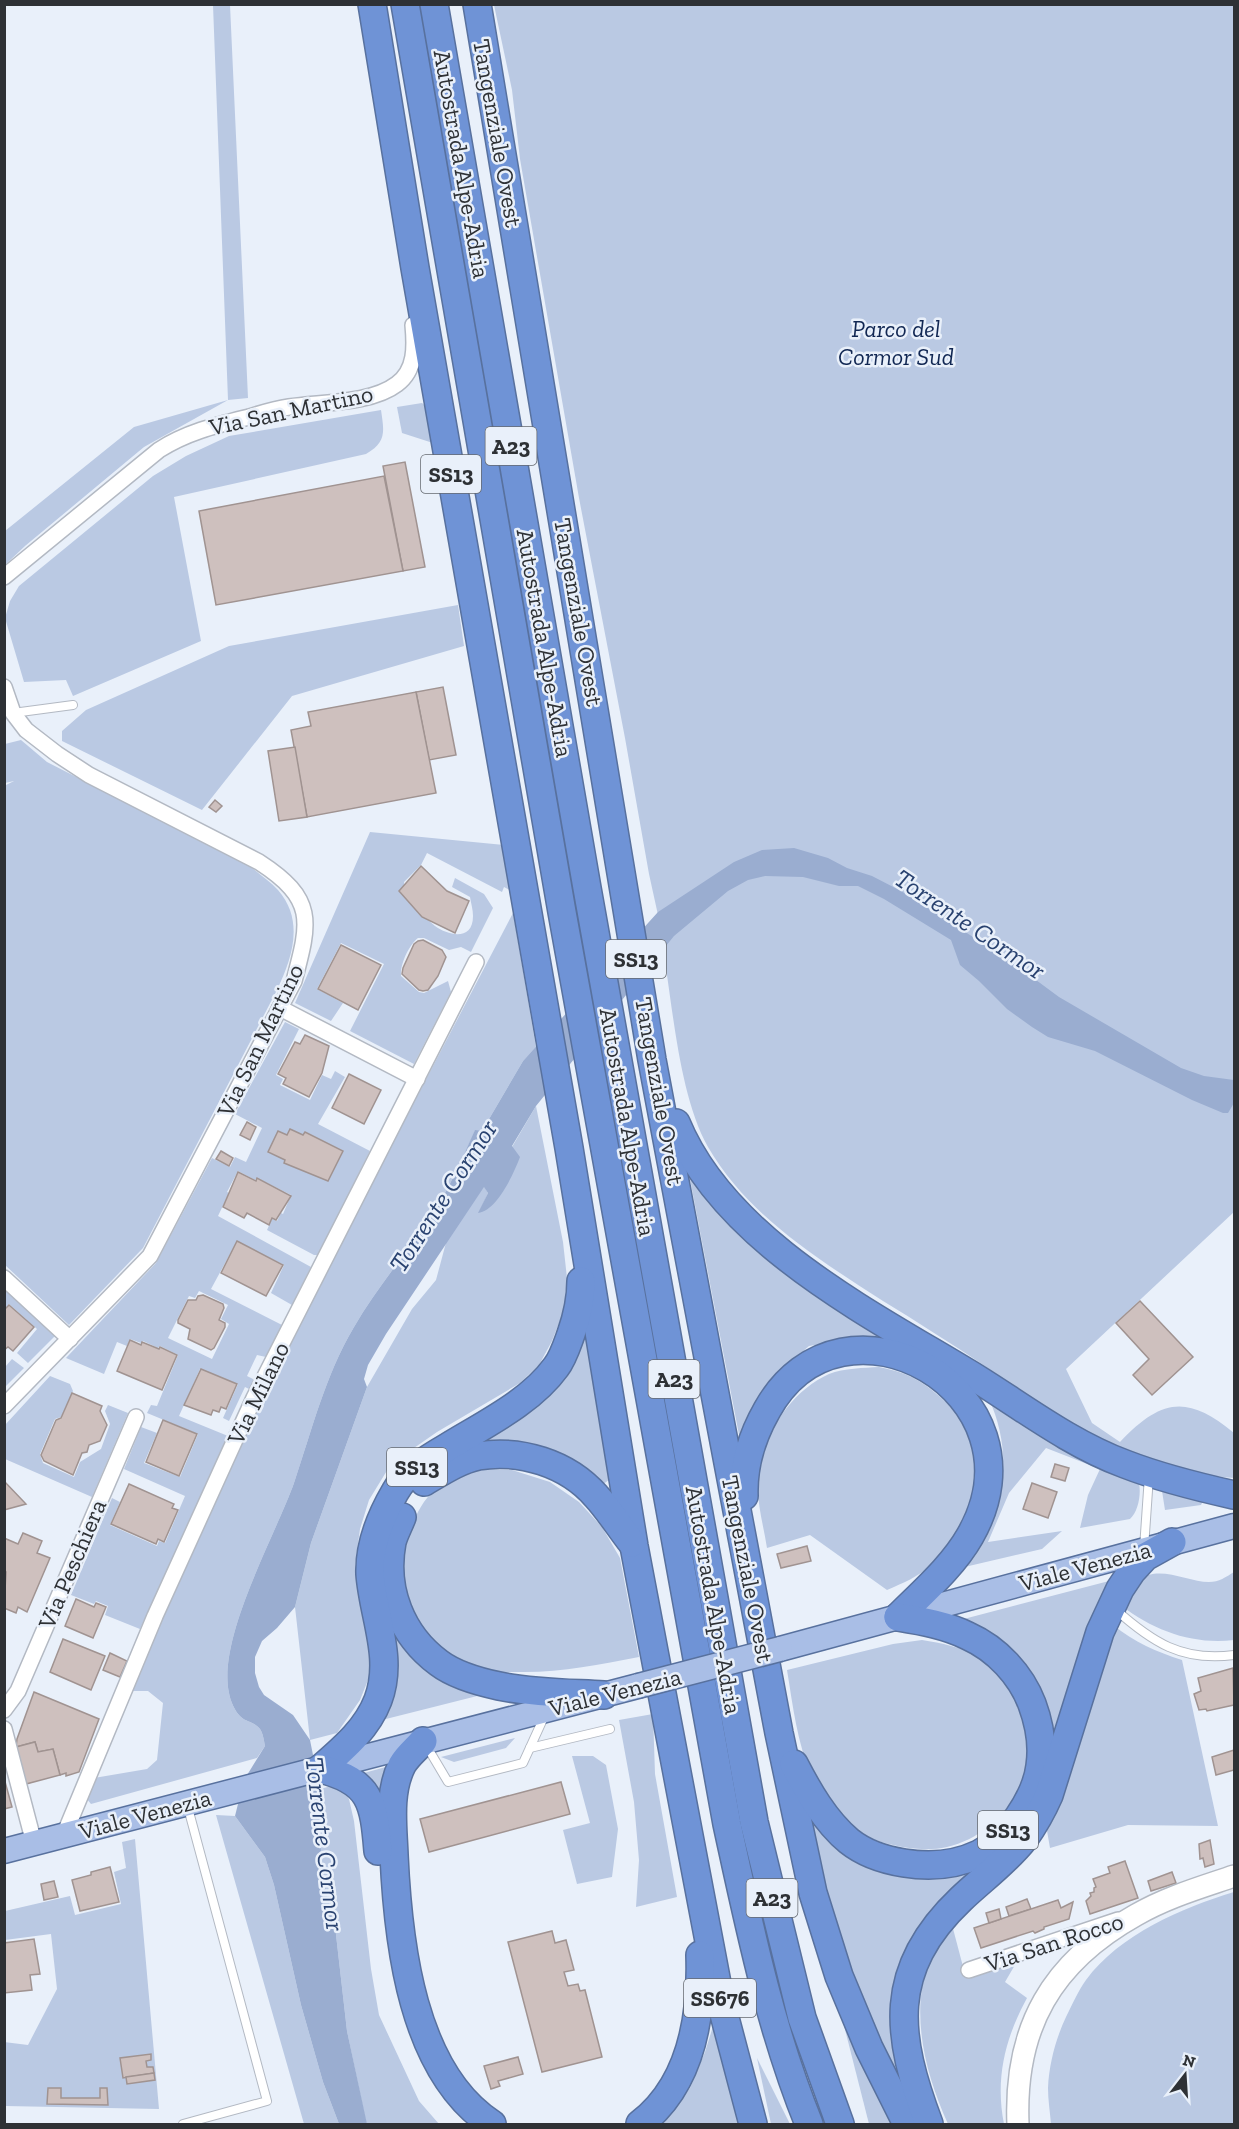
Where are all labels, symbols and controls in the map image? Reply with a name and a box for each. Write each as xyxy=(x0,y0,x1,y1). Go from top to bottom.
street label: Tangenziale Ovest xyxy=(467,37,529,229)
street label: Autostrada Alpe-Adria xyxy=(428,48,496,281)
park label: Parco del Cormor Sud xyxy=(838,314,954,371)
street label: Via San Martino xyxy=(205,378,376,442)
road number: A23 xyxy=(486,427,536,465)
road number: SS13 xyxy=(421,455,481,493)
street label: Tangenziale Ovest xyxy=(548,516,610,708)
street label: Autostrada Alpe-Adria xyxy=(511,527,579,760)
water label: Torrente Cormor xyxy=(889,862,1052,986)
road number: SS13 xyxy=(606,940,666,978)
street label: Via San Martino xyxy=(210,959,310,1122)
street label: Tangenziale Ovest xyxy=(629,995,691,1187)
street label: Autostrada Alpe-Adria xyxy=(594,1006,662,1239)
water label: Torrente Cormor xyxy=(382,1114,504,1278)
street label: Via Milano xyxy=(220,1337,295,1450)
road number: A23 xyxy=(648,1360,700,1398)
road number: SS13 xyxy=(387,1448,447,1486)
street label: Tangenziale Ovest xyxy=(716,1473,780,1665)
street label: Autostrada Alpe-Adria xyxy=(680,1484,748,1717)
street label: Via Peschiera xyxy=(31,1494,112,1634)
street label: Viale Venezia xyxy=(1015,1534,1155,1598)
street label: Viale Venezia xyxy=(545,1661,685,1723)
water label: Torrente Cormor xyxy=(298,1755,352,1933)
street label: Viale Venezia xyxy=(75,1782,215,1846)
road number: SS13 xyxy=(978,1811,1038,1849)
road number: A23 xyxy=(746,1879,798,1917)
street label: Via San Rocco xyxy=(980,1906,1127,1978)
road number: SS676 xyxy=(684,1979,756,2017)
north arrow xyxy=(1155,2045,1215,2105)
text: N xyxy=(1181,2050,1198,2072)

